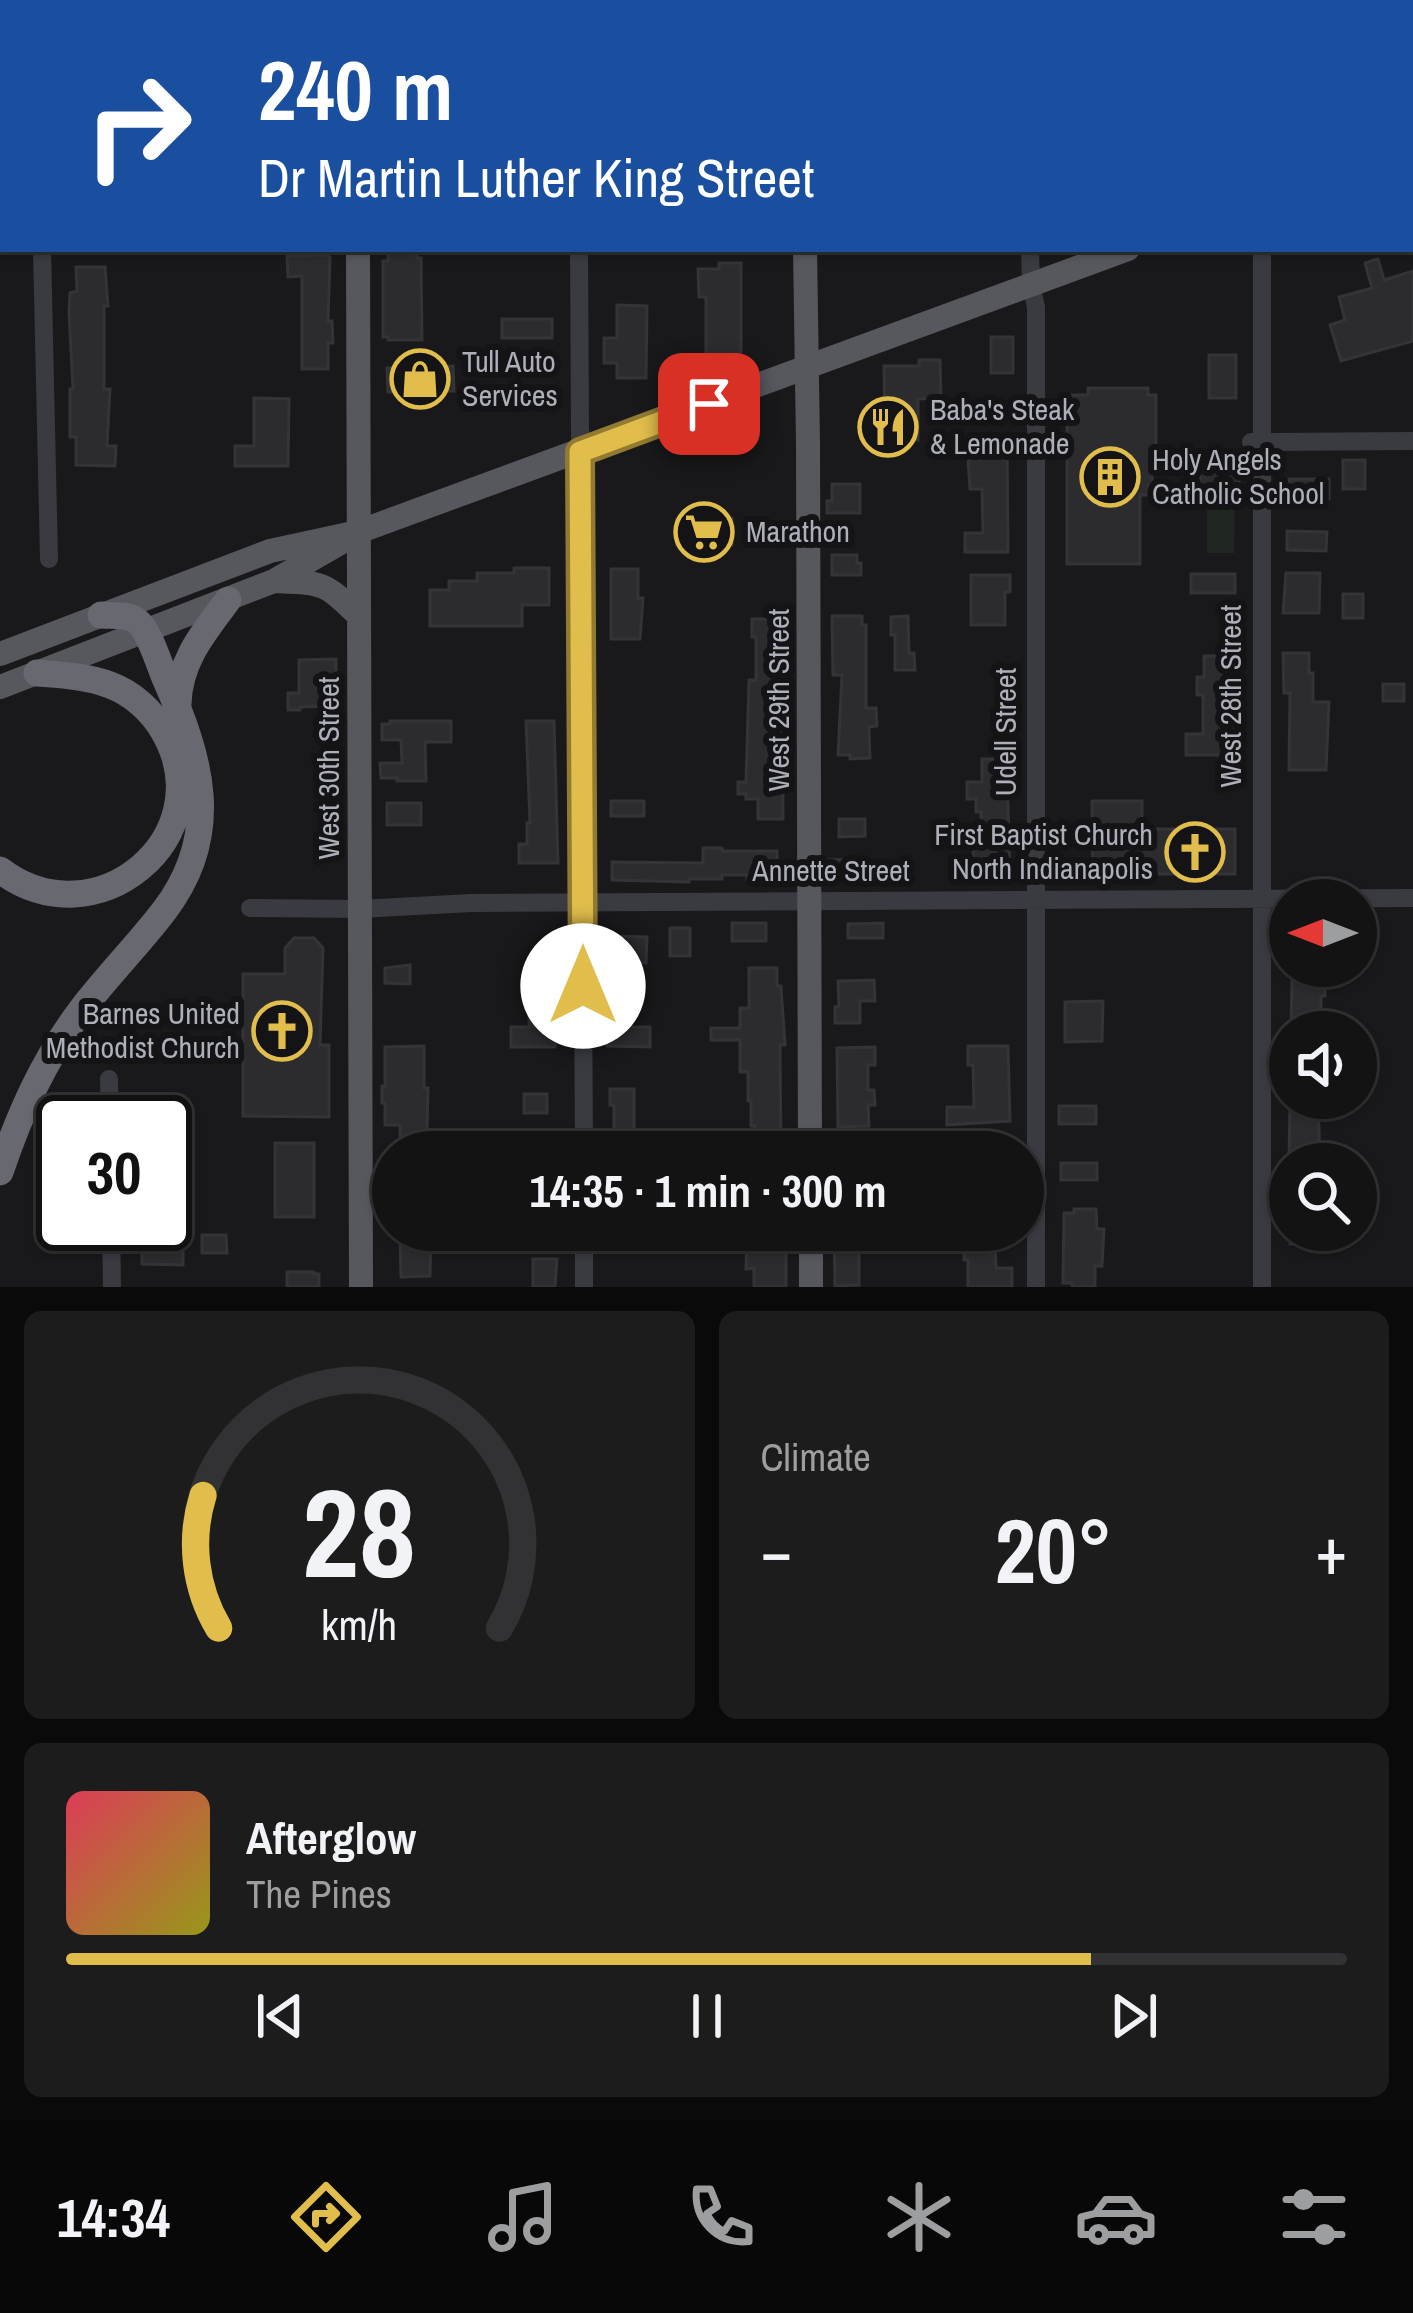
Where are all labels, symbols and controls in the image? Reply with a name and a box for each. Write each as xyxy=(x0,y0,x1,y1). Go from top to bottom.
text: 240 m xyxy=(258,33,453,146)
icon: right xyxy=(60,48,216,204)
text: Dr Martin Luther King Street xyxy=(258,141,814,214)
place label: Tull Auto Services xyxy=(462,341,558,415)
shop icon: Tull Auto Services xyxy=(389,348,451,410)
pin xyxy=(658,353,760,455)
icon: arrive xyxy=(676,371,742,437)
place label: Baba's Steak & Lemonade xyxy=(930,389,1075,463)
restaurant icon: Baba's Steak & Lemonade xyxy=(857,396,919,458)
place label: Holy Angels Catholic School xyxy=(1152,439,1324,513)
building icon: Holy Angels Catholic School xyxy=(1079,446,1141,508)
supermarket icon: Marathon xyxy=(673,501,735,563)
place label: Marathon xyxy=(746,511,850,551)
street label: West 28th Street xyxy=(1210,604,1250,787)
street label: West 29th Street xyxy=(758,608,798,791)
street label: Udell Street xyxy=(985,668,1025,796)
street label: West 30th Street xyxy=(308,676,348,859)
place label: First Baptist Church North Indianapolis xyxy=(934,814,1153,888)
church icon: First Baptist Church North Indianapolis xyxy=(1164,821,1226,883)
street label: Annette Street xyxy=(751,850,910,890)
north arrow xyxy=(1269,879,1377,987)
map controls xyxy=(1269,879,1377,1251)
position arrow xyxy=(520,923,646,1049)
place label: Barnes United Methodist Church xyxy=(46,993,240,1067)
church icon: Barnes United Methodist Church xyxy=(251,1000,313,1062)
button: sound xyxy=(1269,1011,1377,1119)
speed limit sign: 30 xyxy=(36,1095,192,1251)
button: search xyxy=(1269,1143,1377,1251)
text: 14:35 · 1 min · 300 m xyxy=(530,1160,886,1221)
text: Climate xyxy=(761,1431,871,1483)
text: 28 xyxy=(302,1448,416,1616)
text: 20° xyxy=(995,1490,1113,1611)
text: − xyxy=(761,1506,792,1595)
text: + xyxy=(1315,1506,1347,1595)
text: km/h xyxy=(321,1596,397,1653)
text: Afterglow xyxy=(246,1807,416,1868)
text: The Pines xyxy=(246,1868,392,1920)
icon: previous xyxy=(247,1983,313,2049)
icon: pause xyxy=(674,1983,740,2049)
icon: next xyxy=(1101,1983,1167,2049)
icon: directions xyxy=(284,2175,368,2259)
icon: music xyxy=(481,2175,565,2259)
icon: phone xyxy=(679,2175,763,2259)
icon: climate xyxy=(877,2175,961,2259)
icon: car xyxy=(1074,2175,1158,2259)
icon: filters xyxy=(1272,2175,1356,2259)
text: 14:34 xyxy=(57,2181,170,2254)

